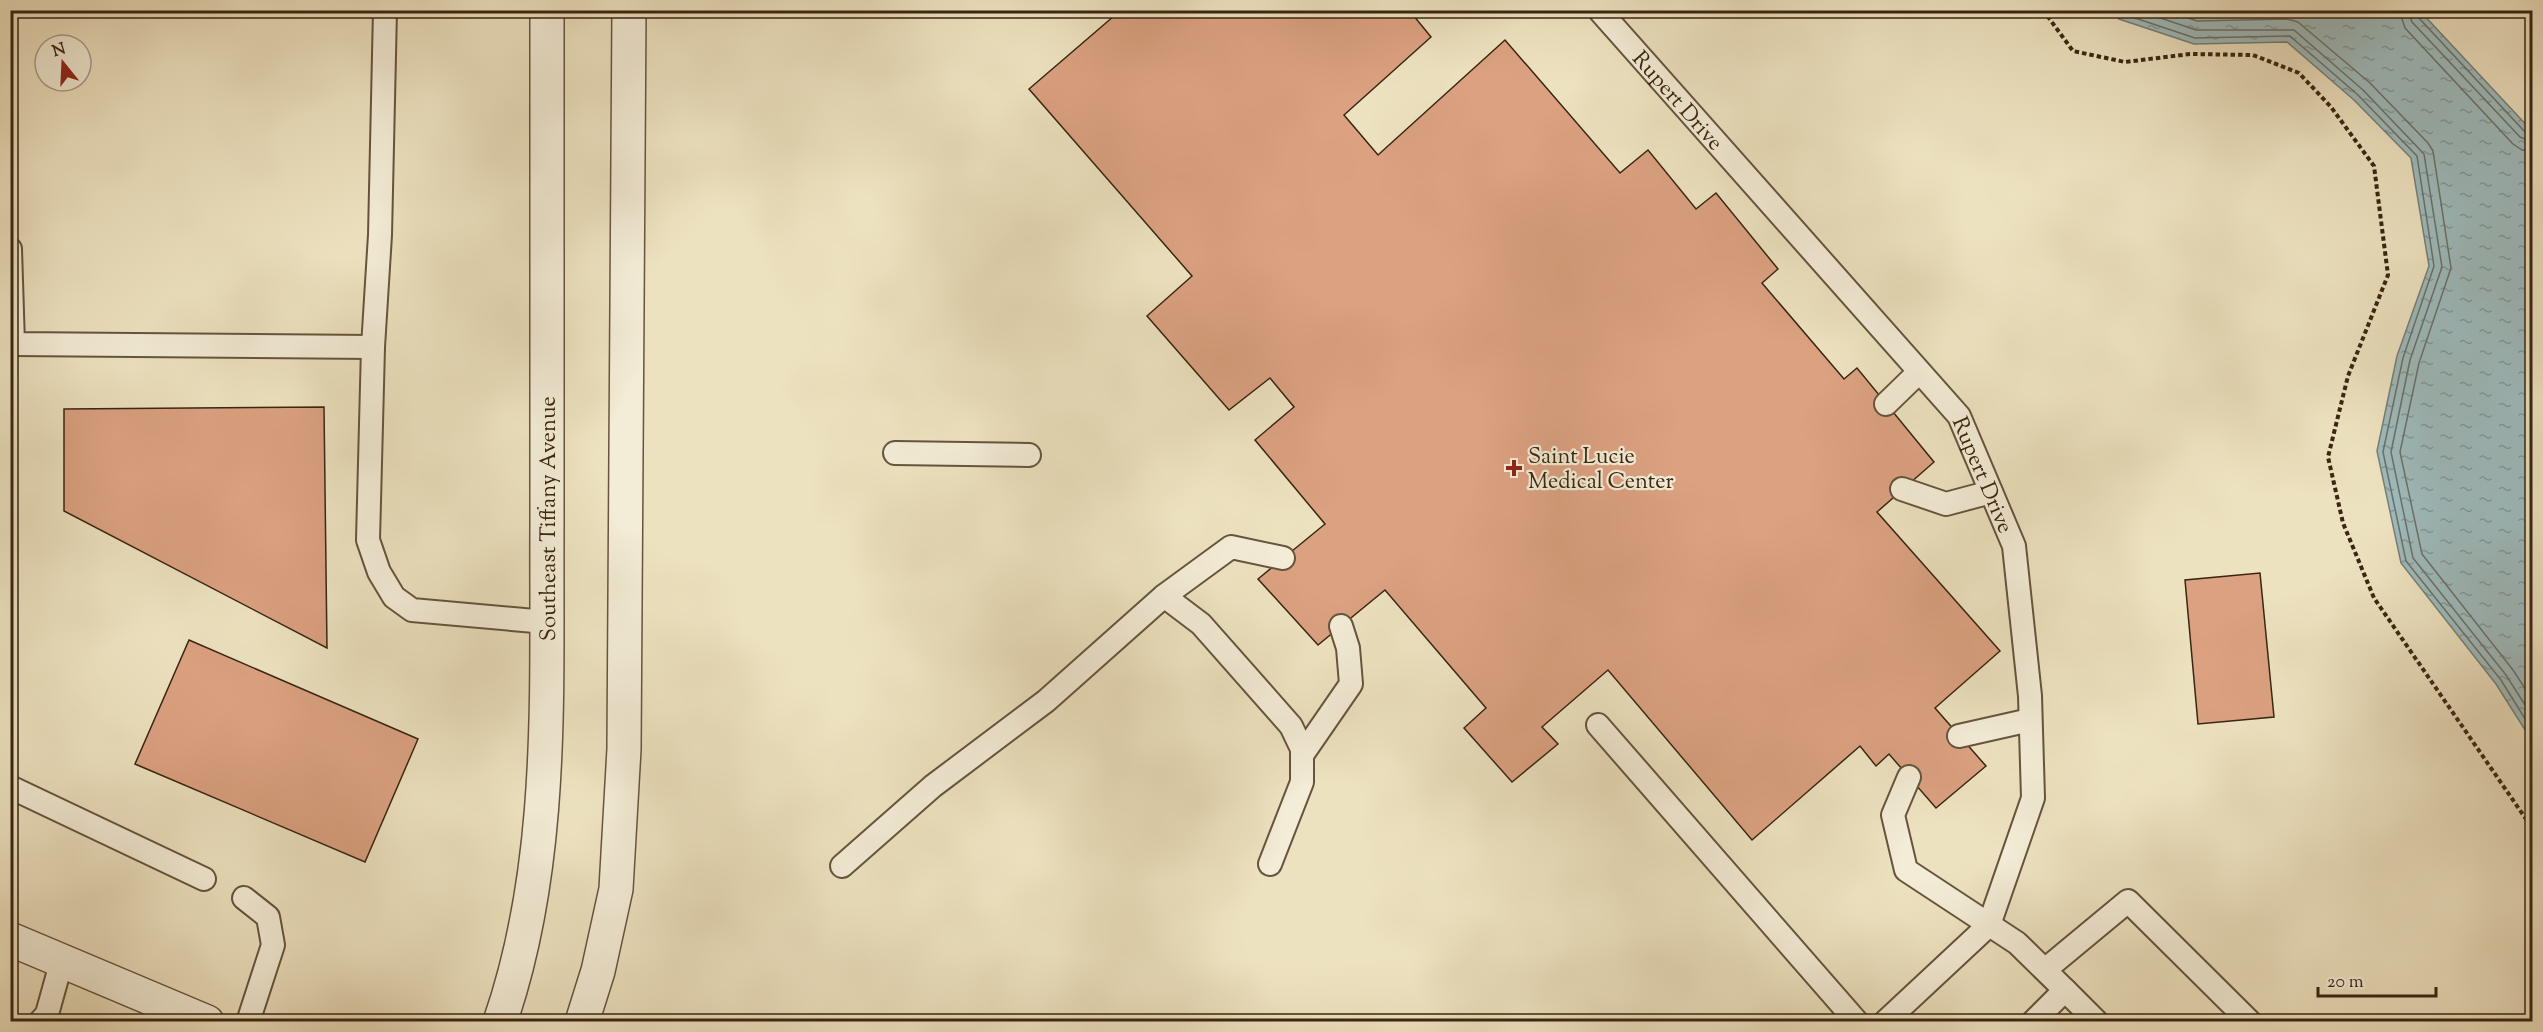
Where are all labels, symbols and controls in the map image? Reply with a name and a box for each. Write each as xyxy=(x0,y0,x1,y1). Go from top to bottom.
north arrow xyxy=(33,33,93,93)
text: N xyxy=(50,38,69,64)
street label: Rupert Drive xyxy=(1623,45,1729,159)
street label: Southeast Tiffany Avenue xyxy=(534,396,566,641)
street label: Rupert Drive xyxy=(1942,412,2020,539)
place label: Saint Lucie Medical Center xyxy=(1528,442,1674,499)
marker: Saint Lucie Medical Center xyxy=(1505,459,1523,477)
scale bar xyxy=(2318,960,2436,998)
text: 20 m xyxy=(2327,970,2364,996)

